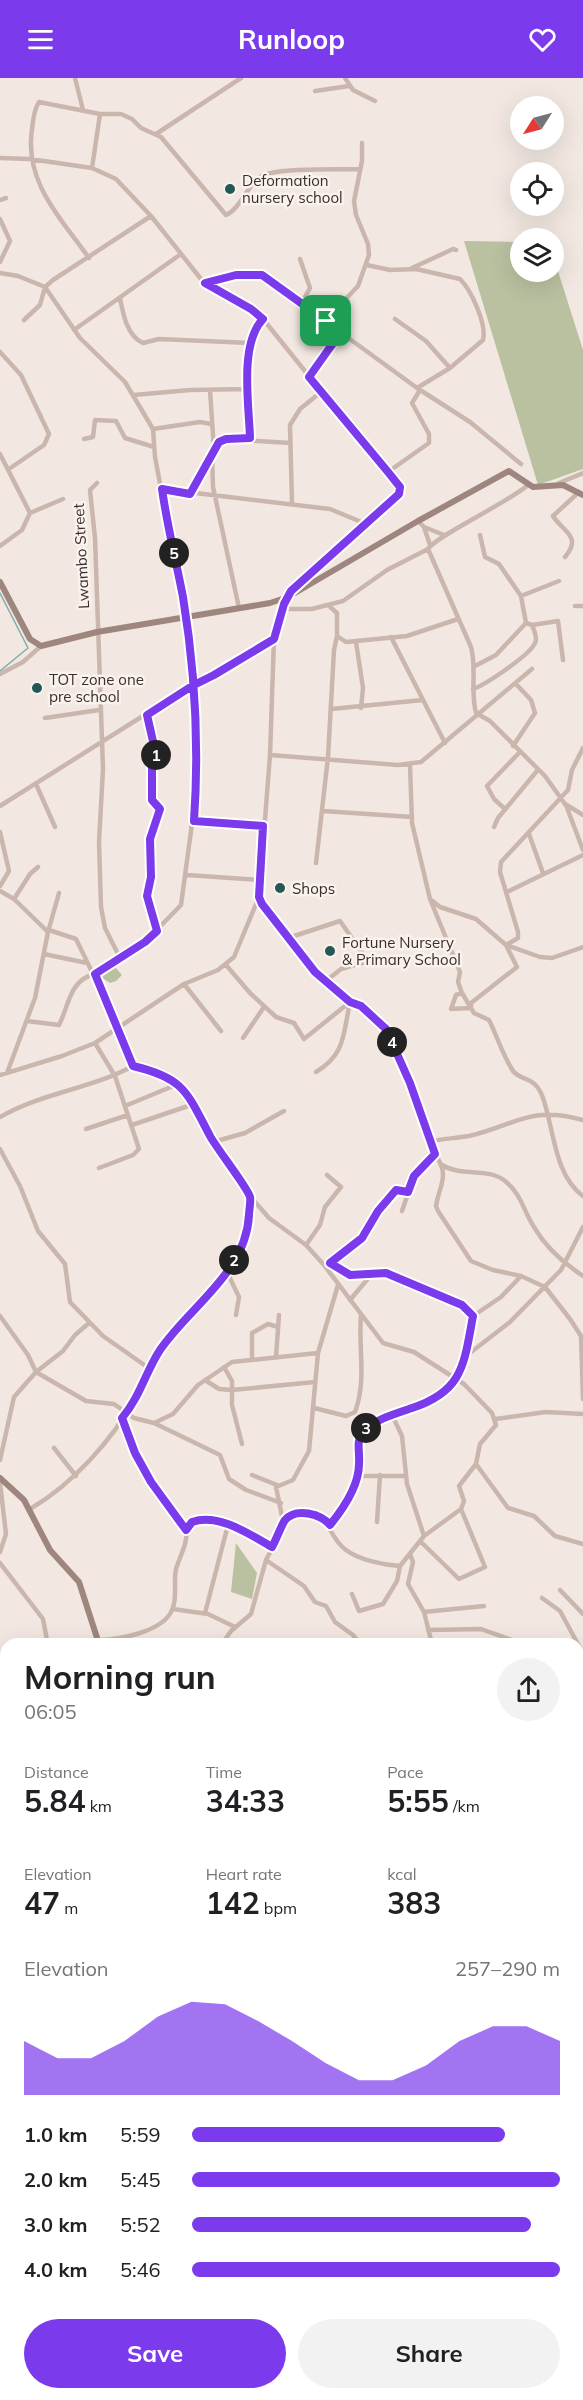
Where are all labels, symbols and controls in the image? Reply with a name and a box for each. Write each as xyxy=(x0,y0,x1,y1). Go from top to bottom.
text: Runloop xyxy=(238,22,345,56)
icon: menu xyxy=(24,23,57,56)
icon: heart xyxy=(526,23,559,56)
north arrow xyxy=(510,96,564,150)
map controls xyxy=(510,96,564,282)
button: locate xyxy=(510,162,564,216)
place label: Deformation nursery school xyxy=(242,171,343,207)
marker: Deformation nursery school xyxy=(223,182,237,196)
button: layers xyxy=(510,228,564,282)
pin xyxy=(300,295,351,346)
icon: arrive xyxy=(309,304,342,337)
street label: Lwambo Street xyxy=(69,503,93,609)
pin: 5 xyxy=(159,538,189,568)
text: 5 xyxy=(169,543,179,563)
place label: TOT zone one pre school xyxy=(49,670,144,706)
marker: TOT zone one pre school xyxy=(30,681,44,695)
pin: 1 xyxy=(141,740,171,770)
text: 1 xyxy=(151,745,161,765)
place label: Shops xyxy=(292,879,335,898)
marker: Shops xyxy=(273,881,287,895)
place label: Fortune Nursery & Primary School xyxy=(342,933,461,969)
marker: Fortune Nursery & Primary School xyxy=(323,944,337,958)
pin: 4 xyxy=(377,1027,407,1057)
text: 4 xyxy=(387,1032,397,1052)
pin: 2 xyxy=(219,1245,249,1275)
text: 2 xyxy=(229,1250,239,1270)
pin: 3 xyxy=(351,1413,381,1443)
text: 3 xyxy=(361,1418,371,1438)
text: Morning run xyxy=(24,1656,216,1697)
button: share xyxy=(497,1658,560,1721)
text: 06:05 xyxy=(24,1699,77,1724)
text: Distance xyxy=(24,1762,89,1782)
text: Time xyxy=(206,1762,242,1782)
text: Pace xyxy=(387,1762,423,1782)
text: 5.84 xyxy=(24,1782,85,1820)
text: 34:33 xyxy=(206,1782,285,1820)
text: 5:55 xyxy=(387,1782,449,1820)
text: km xyxy=(85,1796,112,1816)
text: /km xyxy=(449,1796,480,1816)
text: Elevation xyxy=(24,1864,92,1884)
text: Heart rate xyxy=(206,1864,282,1884)
text: kcal xyxy=(387,1864,417,1884)
text: 47 xyxy=(24,1884,60,1922)
text: 142 xyxy=(206,1884,260,1922)
text: 383 xyxy=(387,1884,441,1922)
text: m xyxy=(60,1898,78,1918)
text: bpm xyxy=(260,1898,297,1918)
text: Elevation xyxy=(24,1956,109,1981)
text: 257–290 m xyxy=(455,1956,560,1981)
text: 1.0 km xyxy=(24,2122,87,2147)
text: 5:59 xyxy=(120,2122,161,2147)
text: 2.0 km xyxy=(24,2167,87,2192)
text: 5:45 xyxy=(120,2167,161,2192)
text: 3.0 km xyxy=(24,2212,87,2237)
text: 5:52 xyxy=(120,2212,161,2237)
text: 4.0 km xyxy=(24,2257,87,2282)
text: 5:46 xyxy=(120,2257,161,2282)
button: Save xyxy=(24,2319,286,2388)
button: Share xyxy=(298,2319,560,2388)

